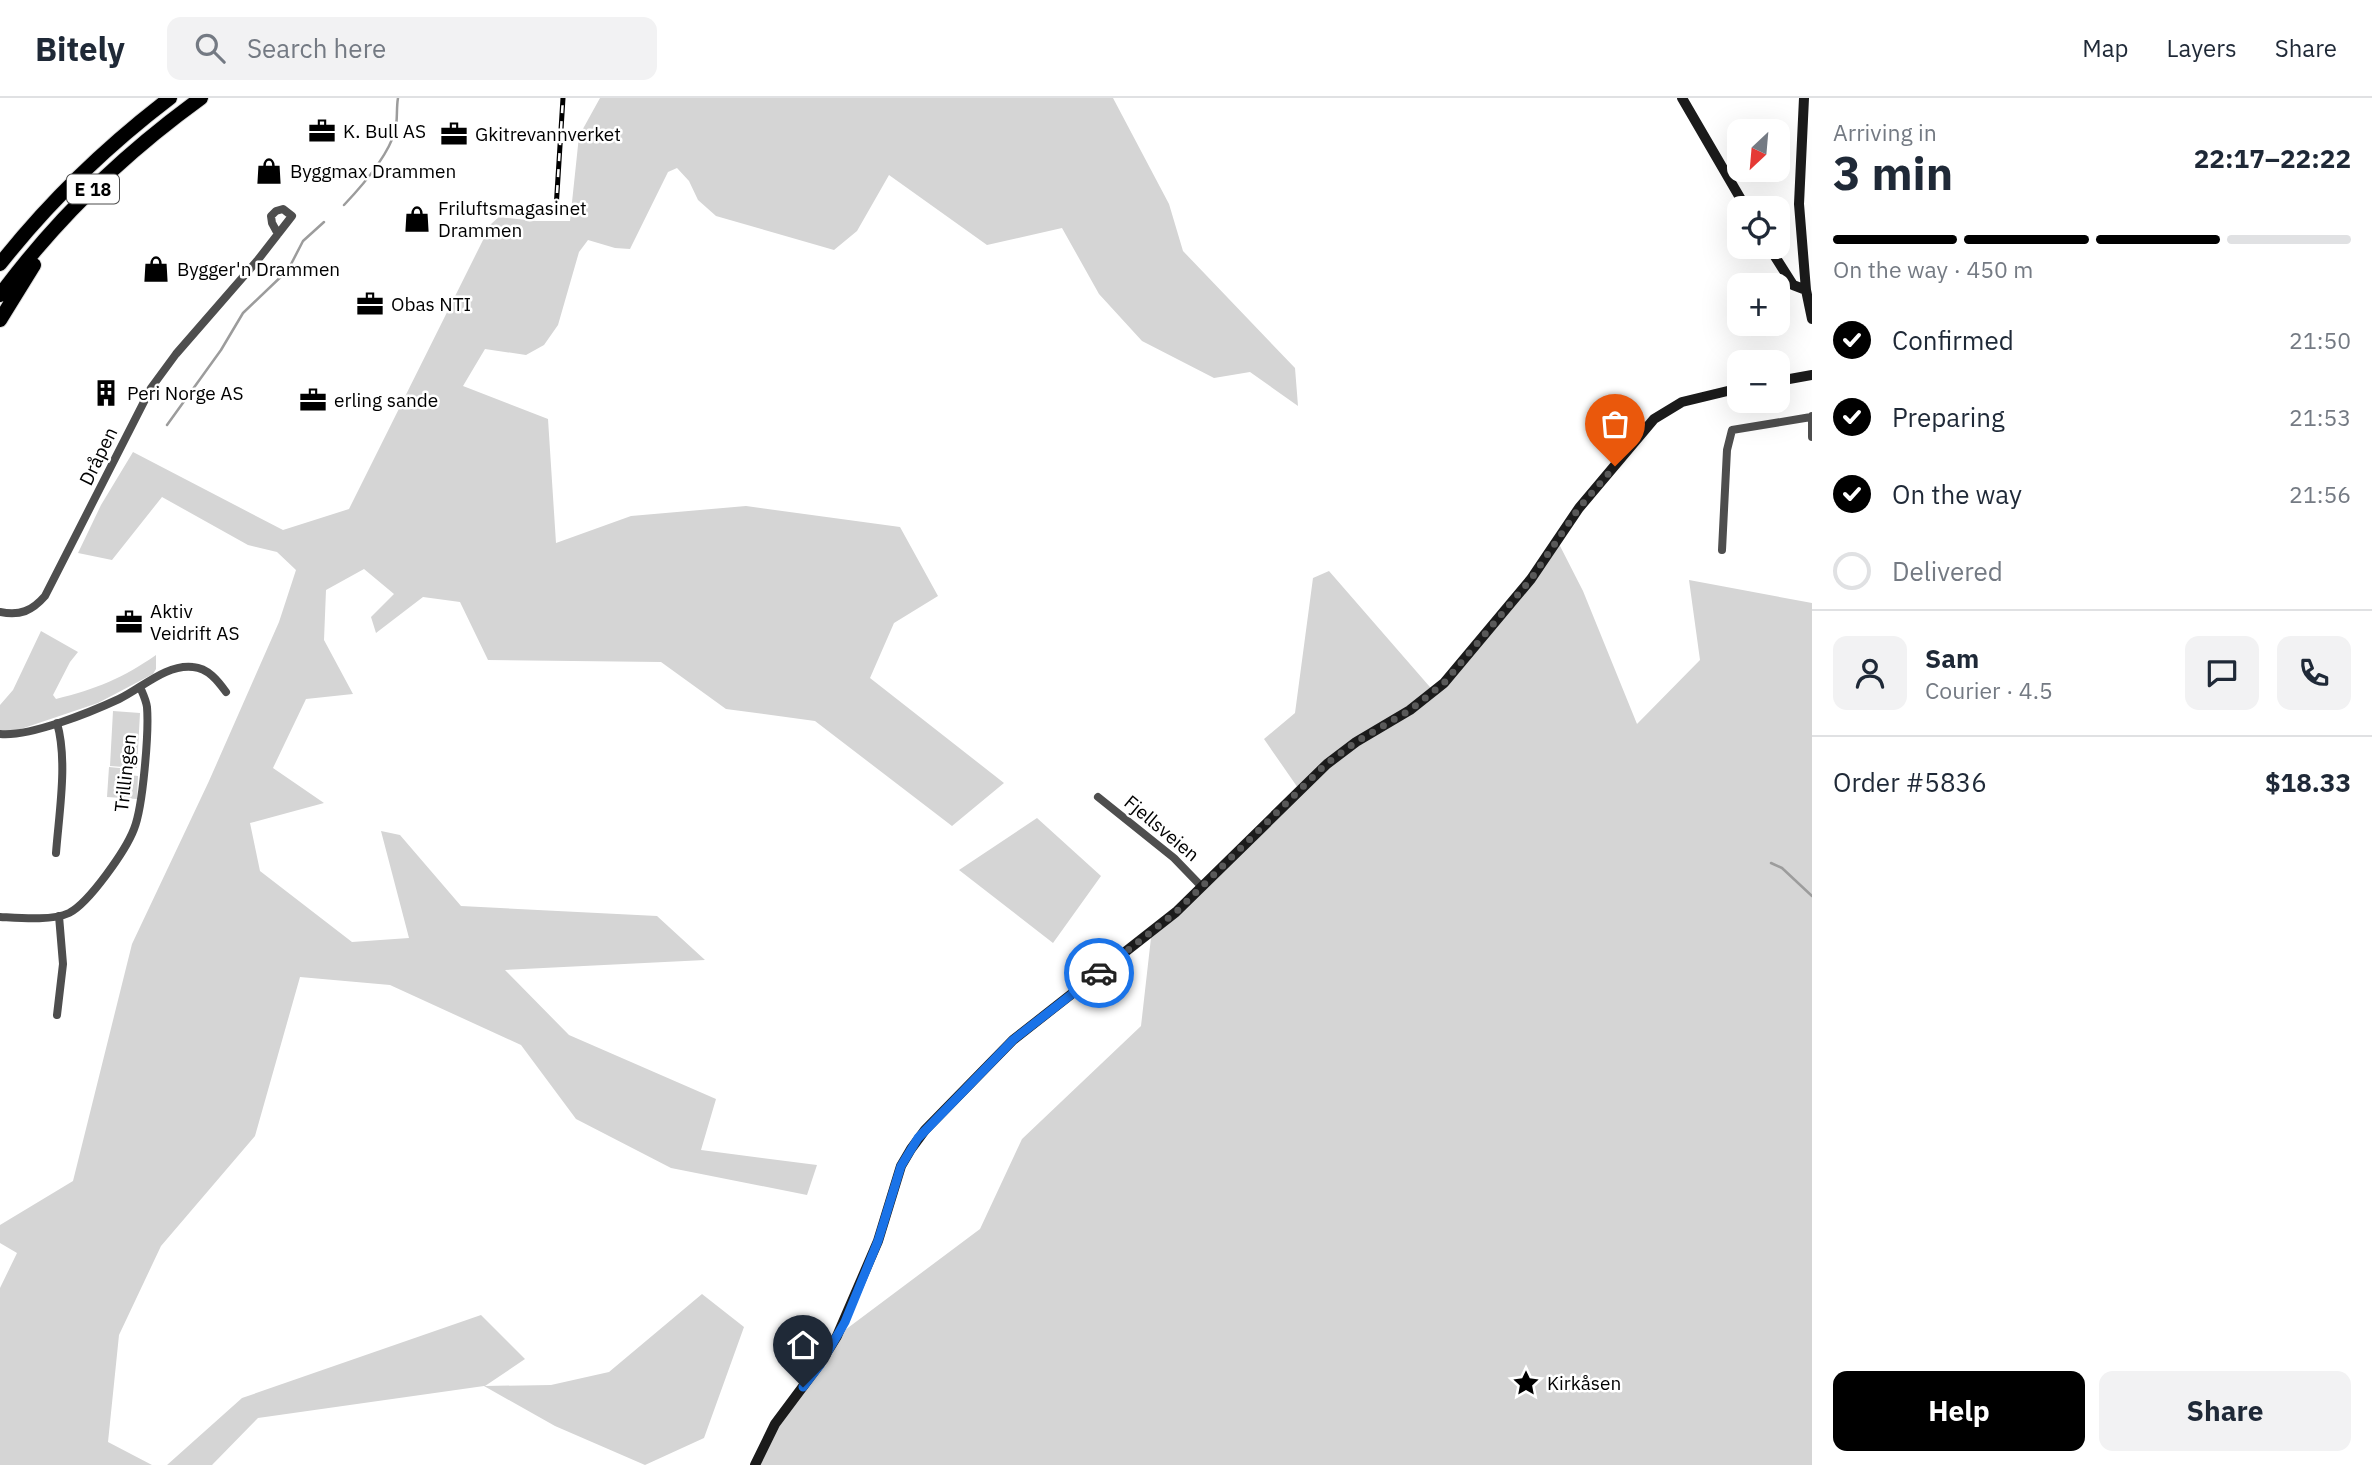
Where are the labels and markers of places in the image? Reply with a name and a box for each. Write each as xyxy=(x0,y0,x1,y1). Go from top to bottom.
office icon: K. Bull AS xyxy=(307,116,337,146)
place label: K. Bull AS xyxy=(343,119,426,143)
office icon: Gkitrevannverket xyxy=(439,119,469,149)
place label: Gkitrevannverket xyxy=(475,122,621,146)
shop icon: Byggmax Drammen xyxy=(254,156,284,186)
place label: Byggmax Drammen xyxy=(290,159,456,183)
place label: Friluftsmagasinet Drammen xyxy=(438,196,587,242)
shop icon: Friluftsmagasinet Drammen xyxy=(402,204,432,234)
shop icon: Bygger'n Drammen xyxy=(141,254,171,284)
place label: Bygger'n Drammen xyxy=(177,257,340,281)
office icon: Obas NTI xyxy=(355,289,385,319)
place label: Obas NTI xyxy=(391,292,471,316)
building icon: Peri Norge AS xyxy=(91,378,121,408)
place label: Peri Norge AS xyxy=(127,381,243,405)
office icon: erling sande xyxy=(298,385,328,415)
place label: erling sande xyxy=(334,388,438,412)
pin xyxy=(1585,394,1645,466)
place label: Aktiv Veidrift AS xyxy=(150,599,239,645)
office icon: Aktiv Veidrift AS xyxy=(114,607,144,637)
pin xyxy=(773,1315,833,1387)
place icon: Kirkåsen xyxy=(1511,1368,1541,1398)
place label: Kirkåsen xyxy=(1547,1371,1621,1395)

